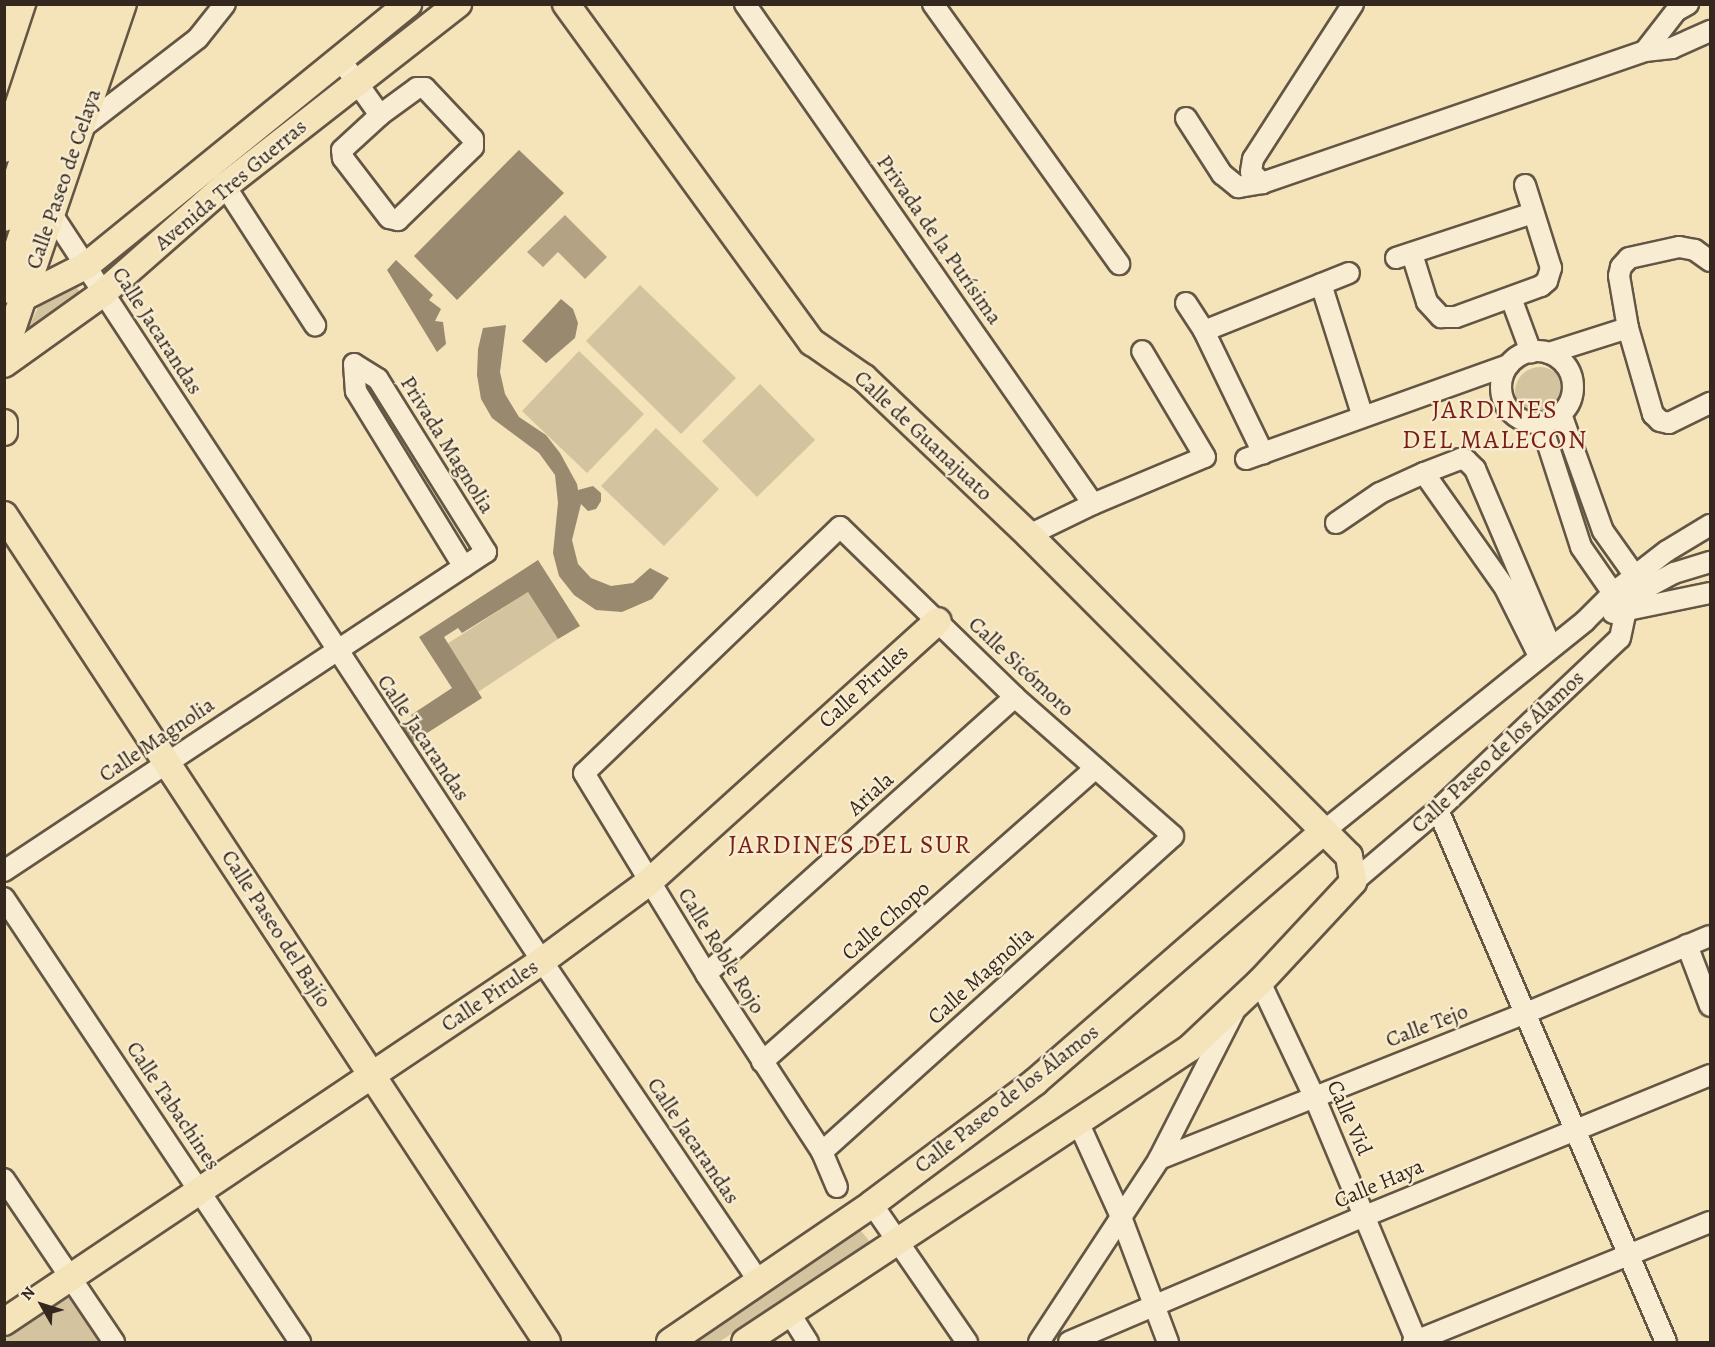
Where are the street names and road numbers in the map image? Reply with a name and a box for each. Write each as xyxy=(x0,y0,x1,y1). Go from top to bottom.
street label: Calle Paseo de Celaya xyxy=(21,85,107,273)
street label: Avenida Tres Guerras xyxy=(149,114,313,256)
street label: Privada de la Purísima xyxy=(871,150,1007,330)
street label: Calle Jacarandas xyxy=(106,262,208,400)
street label: Calle de Guanajuato xyxy=(848,365,998,507)
street label: Privada Magnolia xyxy=(394,371,500,519)
street label: Calle Sicómoro xyxy=(963,611,1079,723)
street label: Calle Pirules xyxy=(814,640,914,734)
street label: Calle Paseo de los Álamos xyxy=(1406,665,1590,839)
street label: Calle Jacarandas xyxy=(371,670,475,806)
street label: Calle Magnolia xyxy=(94,692,220,788)
street label: Ariala xyxy=(843,766,899,822)
street label: Calle Paseo del Bajío xyxy=(215,845,337,1013)
street label: Calle Chopo xyxy=(837,876,935,966)
street label: Calle Roble Rojo xyxy=(672,883,770,1019)
street label: Calle Magnolia xyxy=(923,922,1039,1030)
street label: Calle Pirules xyxy=(436,954,544,1038)
street label: Calle Tejo xyxy=(1382,998,1472,1054)
street label: Calle Paseo de los Álamos xyxy=(910,1019,1104,1179)
street label: Calle Tabachines xyxy=(120,1037,226,1175)
street label: Calle Jacarandas xyxy=(641,1073,745,1209)
street label: Calle Vid xyxy=(1321,1076,1377,1160)
street label: Calle Haya xyxy=(1330,1153,1428,1215)

